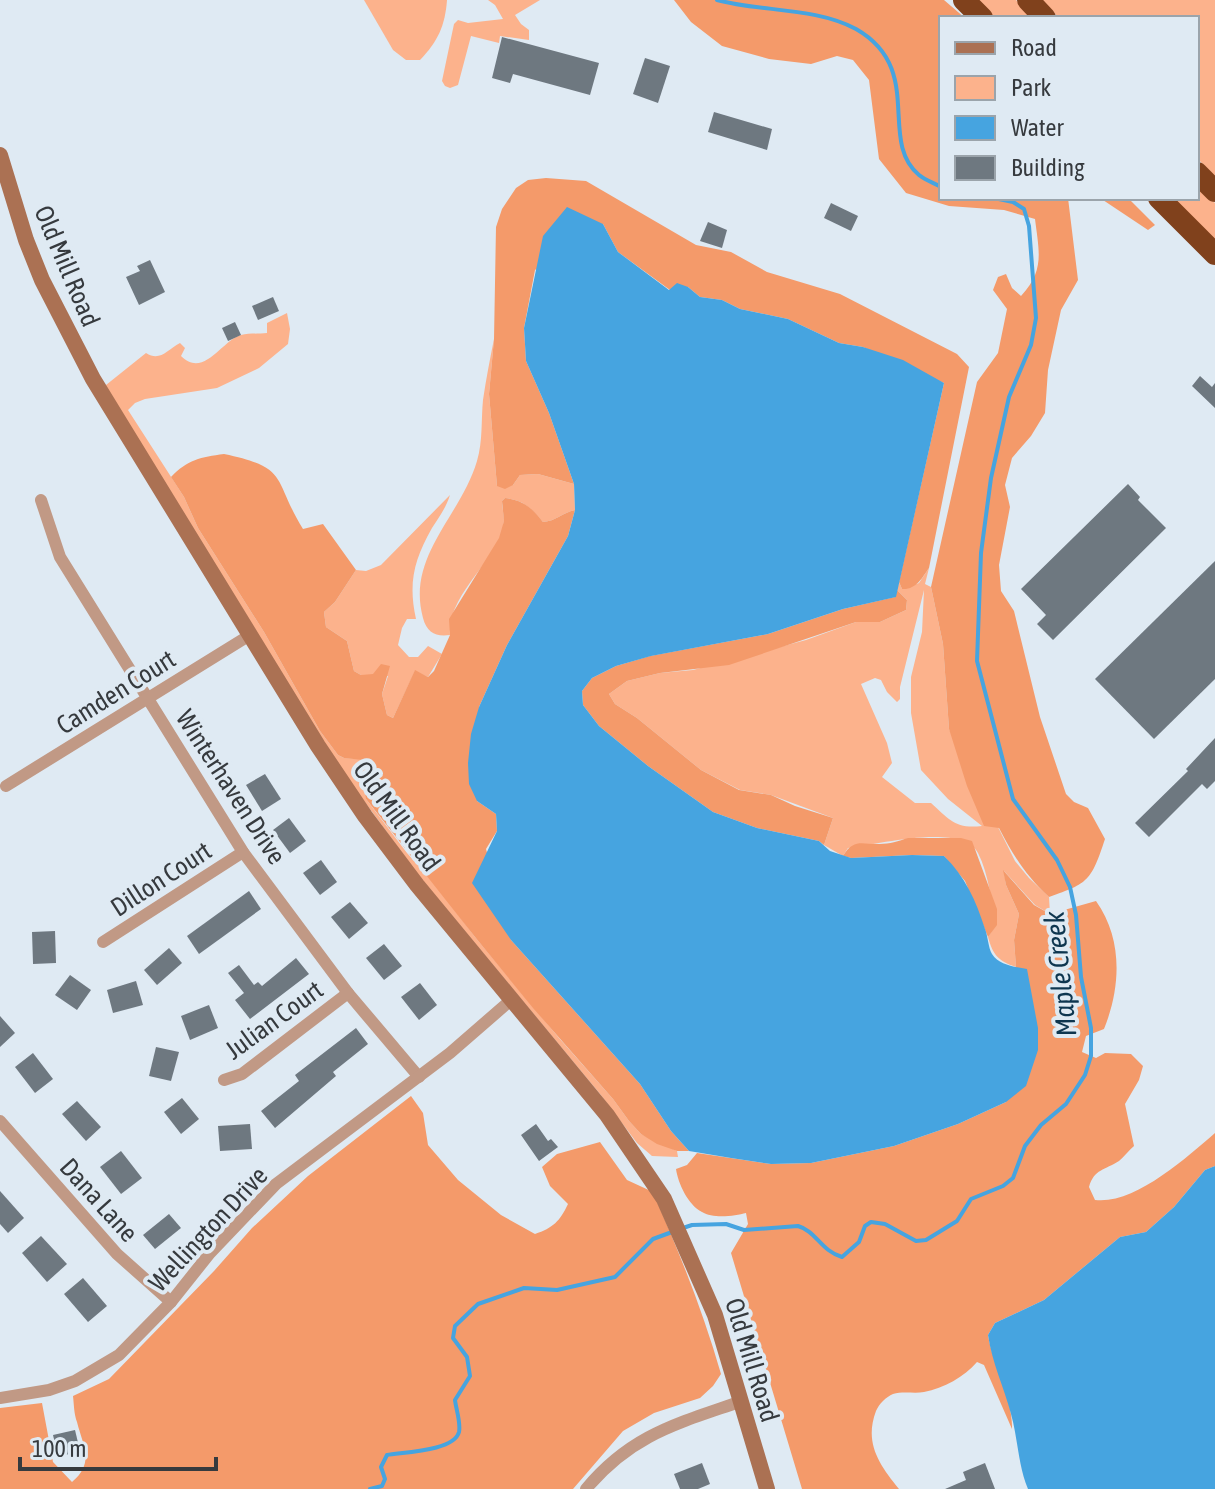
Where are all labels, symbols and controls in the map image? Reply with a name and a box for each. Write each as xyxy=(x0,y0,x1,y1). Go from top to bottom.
legend xyxy=(939,16,1199,200)
text: Road xyxy=(1011,34,1057,61)
text: Park xyxy=(1011,74,1052,101)
text: Water xyxy=(1011,114,1064,141)
text: Building xyxy=(1011,154,1085,181)
street label: Old Mill Road xyxy=(28,201,106,331)
street label: Camden Court xyxy=(51,644,181,740)
street label: Winterhaven Drive xyxy=(170,704,292,870)
street label: Old Mill Road xyxy=(347,755,447,877)
street label: Dillon Court xyxy=(105,835,217,923)
water label: Maple Creek xyxy=(1037,909,1082,1038)
street label: Julian Court xyxy=(219,975,329,1065)
street label: Dana Lane xyxy=(54,1152,144,1248)
street label: Wellington Drive xyxy=(143,1160,273,1298)
street label: Old Mill Road xyxy=(719,1294,785,1426)
scale bar xyxy=(20,1421,216,1471)
text: 100 m xyxy=(32,1435,86,1462)

